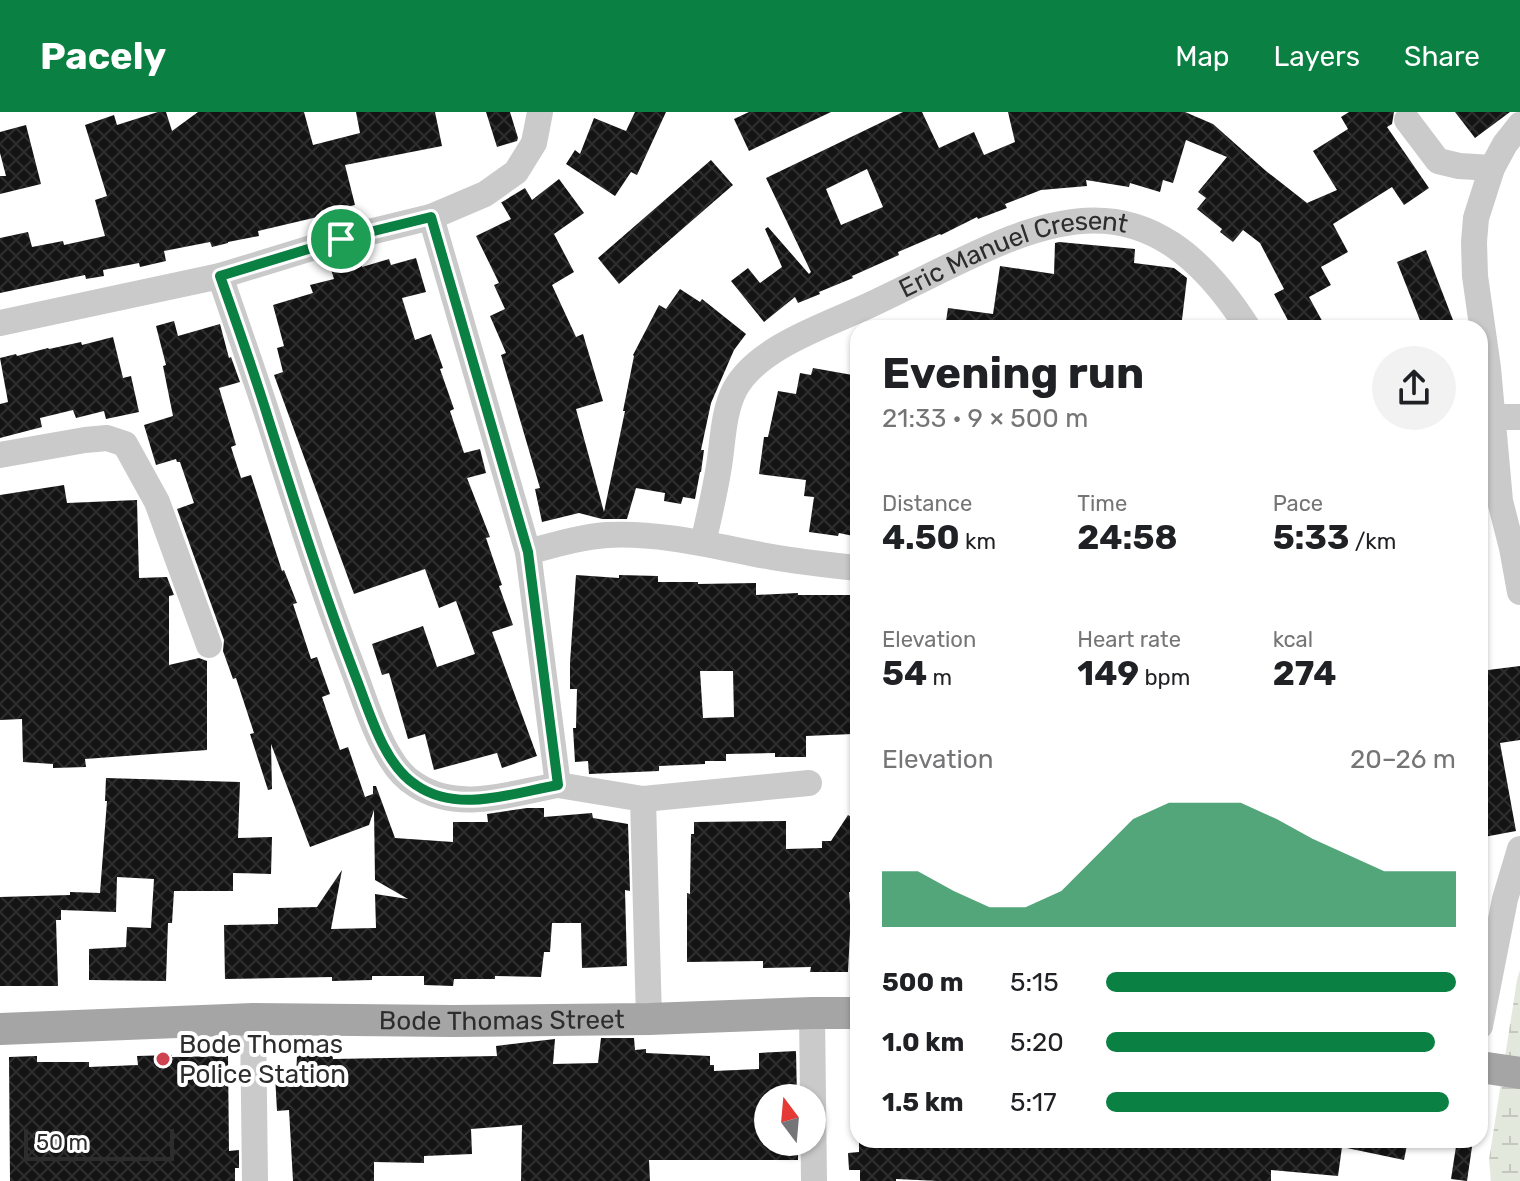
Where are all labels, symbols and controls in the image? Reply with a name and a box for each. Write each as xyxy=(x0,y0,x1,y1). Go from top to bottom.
text: Pacely xyxy=(40,33,166,79)
text: Map xyxy=(1175,40,1230,73)
text: Layers xyxy=(1274,40,1360,73)
text: Share xyxy=(1404,40,1480,73)
pin xyxy=(307,205,375,273)
street label: Eric Manuel Cresent xyxy=(894,205,1131,305)
icon: arrive xyxy=(319,217,363,261)
button: share xyxy=(1372,346,1456,430)
text: Evening run xyxy=(882,347,1144,399)
text: 21:33 · 9 × 500 m xyxy=(882,403,1088,434)
text: Distance xyxy=(882,490,972,517)
text: Time xyxy=(1077,490,1127,517)
text: Pace xyxy=(1273,490,1323,517)
text: 4.50 xyxy=(882,517,960,558)
text: 24:58 xyxy=(1077,517,1177,558)
text: 5:33 xyxy=(1273,517,1349,558)
text: km xyxy=(960,528,996,555)
text: /km xyxy=(1349,528,1396,555)
text: Elevation xyxy=(882,626,976,653)
text: Heart rate xyxy=(1077,626,1181,653)
text: kcal xyxy=(1273,626,1313,653)
text: 54 xyxy=(882,653,927,694)
text: 149 xyxy=(1077,653,1139,694)
text: 274 xyxy=(1273,653,1336,694)
text: m xyxy=(927,664,952,691)
text: bpm xyxy=(1139,664,1190,691)
text: Elevation xyxy=(882,744,993,775)
text: 20–26 m xyxy=(1350,744,1456,775)
text: 500 m xyxy=(882,967,964,998)
text: 5:15 xyxy=(1010,967,1059,998)
street label: Bode Thomas Street xyxy=(379,1004,625,1037)
text: 1.0 km xyxy=(882,1027,964,1058)
text: 5:20 xyxy=(1010,1027,1064,1058)
place label: Bode Thomas Police Station xyxy=(179,1029,346,1090)
marker: Bode Thomas Police Station xyxy=(154,1050,172,1068)
north arrow xyxy=(754,1084,826,1156)
map controls xyxy=(754,1084,826,1156)
text: 1.5 km xyxy=(882,1087,964,1118)
text: 5:17 xyxy=(1010,1087,1057,1118)
scale bar xyxy=(24,1125,174,1161)
text: 50 m xyxy=(36,1129,88,1156)

